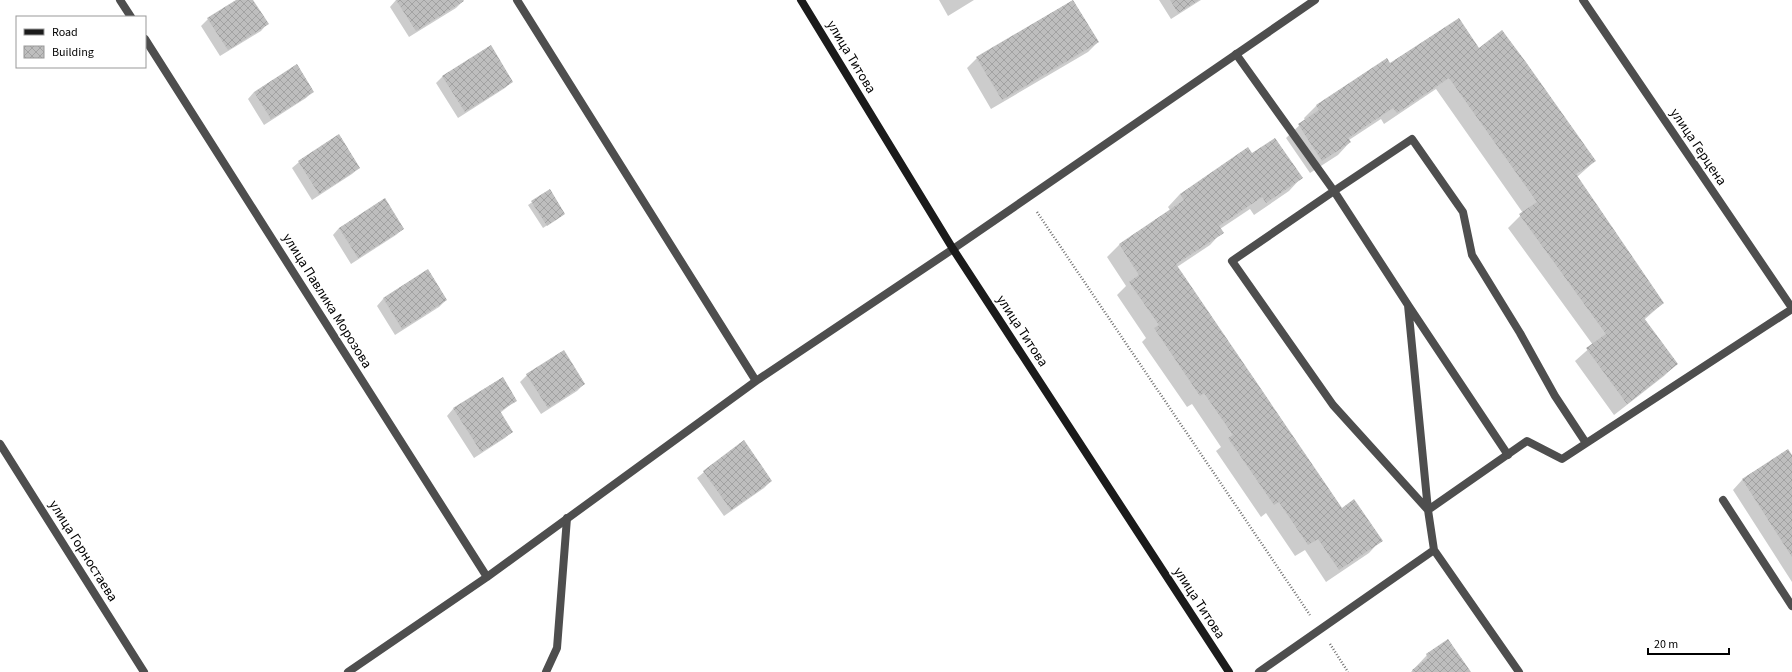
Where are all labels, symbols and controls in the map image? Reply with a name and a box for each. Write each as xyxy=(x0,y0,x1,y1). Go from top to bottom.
legend xyxy=(16,16,146,68)
street label: улица Титова xyxy=(821,17,881,97)
text: Road xyxy=(52,24,78,41)
text: Building xyxy=(52,44,94,61)
street label: улица Герцена xyxy=(1665,104,1731,190)
street label: улица Павлика Морозова xyxy=(277,230,377,372)
street label: улица Титова xyxy=(991,291,1053,371)
street label: улица Горностаева xyxy=(44,496,122,606)
street label: улица Титова xyxy=(1168,563,1230,643)
scale bar xyxy=(1648,630,1729,656)
text: 20 m xyxy=(1654,636,1678,653)

